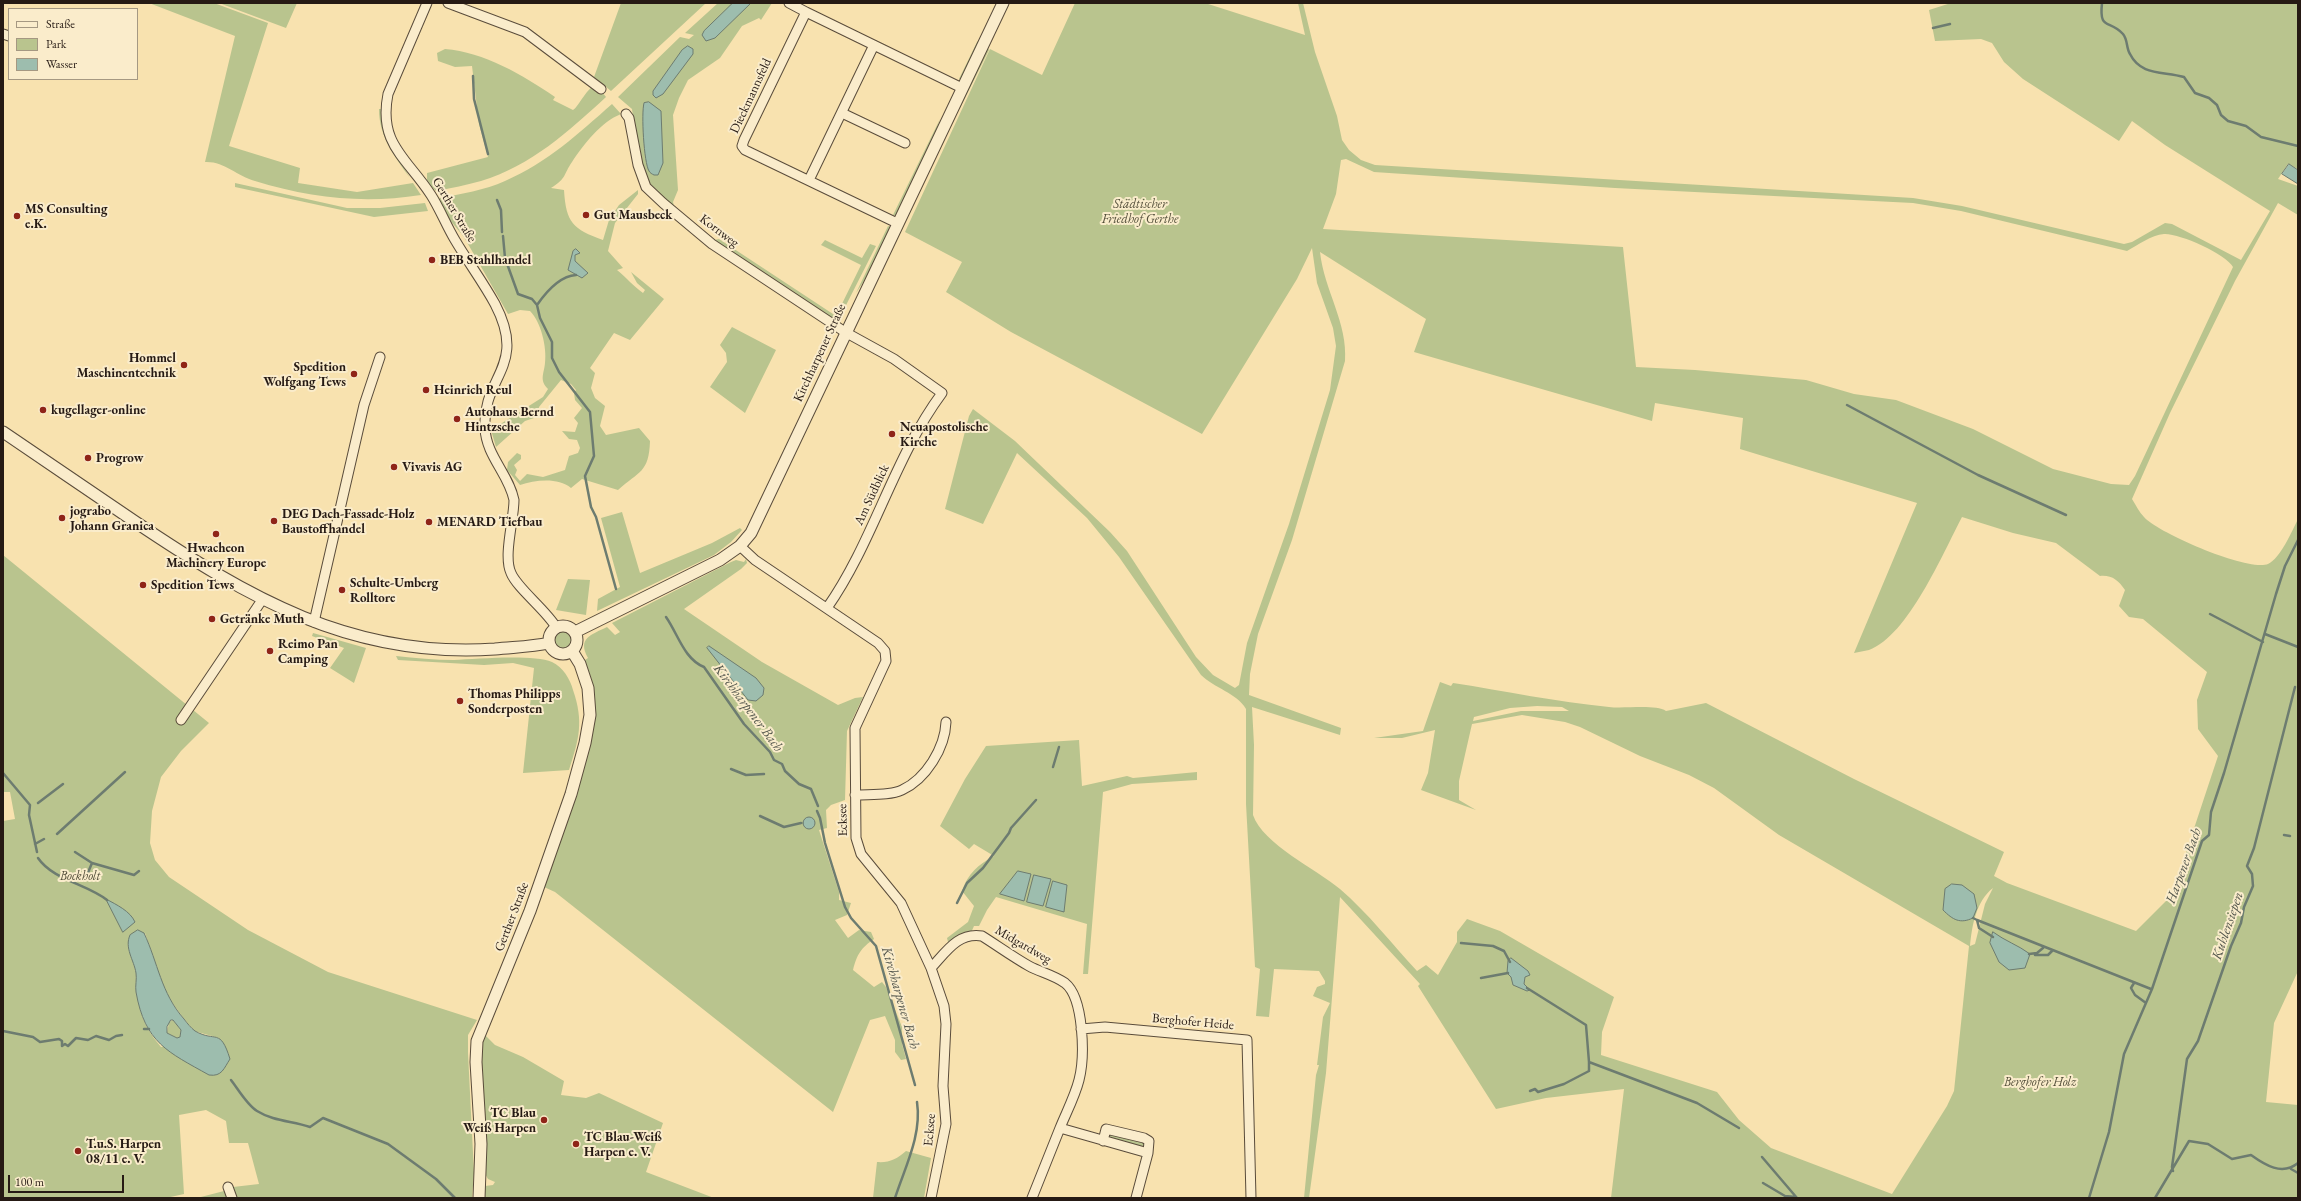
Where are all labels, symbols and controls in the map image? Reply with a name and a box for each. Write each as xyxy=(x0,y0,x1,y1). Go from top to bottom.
legend xyxy=(8,8,138,80)
text: Straße xyxy=(46,16,75,32)
text: Park xyxy=(46,36,66,52)
text: Wasser xyxy=(46,56,77,72)
street label: Dieckmannsfeld xyxy=(727,56,775,136)
street label: Gerther Straße xyxy=(429,175,479,245)
park label: Städtischer Friedhof Gerthe xyxy=(1102,196,1178,227)
place label: MS Consulting e.K. xyxy=(25,201,107,232)
place label: Gut Mausbeck xyxy=(594,207,672,223)
marker: Gut Mausbeck xyxy=(581,210,591,220)
marker: MS Consulting e.K. xyxy=(12,211,22,221)
street label: Kornweg xyxy=(696,211,742,251)
place label: BEB Stahlhandel xyxy=(440,252,531,268)
marker: BEB Stahlhandel xyxy=(427,255,437,265)
street label: Kirchharpener Straße xyxy=(790,301,850,405)
place label: Hommel Maschinentechnik xyxy=(77,350,176,381)
place label: Spedition Wolfgang Tews xyxy=(263,359,346,390)
marker: Hommel Maschinentechnik xyxy=(179,360,189,370)
marker: Spedition Wolfgang Tews xyxy=(349,369,359,379)
place label: Heinrich Reul xyxy=(434,382,512,398)
marker: Heinrich Reul xyxy=(421,385,431,395)
place label: kugellager-online xyxy=(51,402,146,418)
place label: Autohaus Bernd Hintzsche xyxy=(465,404,554,435)
marker: kugellager-online xyxy=(38,405,48,415)
marker: Autohaus Bernd Hintzsche xyxy=(452,414,462,424)
place label: Neuapostolische Kirche xyxy=(900,419,988,450)
marker: Neuapostolische Kirche xyxy=(887,429,897,439)
place label: Progrow xyxy=(96,450,143,466)
marker: Progrow xyxy=(83,453,93,463)
place label: Vivavis AG xyxy=(402,459,462,475)
marker: Vivavis AG xyxy=(389,462,399,472)
street label: Am Südblick xyxy=(851,462,893,528)
place label: jograbo Johann Granica xyxy=(70,503,154,534)
place label: DEG Dach-Fassade-Holz Baustoffhandel xyxy=(282,506,414,537)
marker: jograbo Johann Granica xyxy=(57,513,67,523)
place label: MENARD Tiefbau xyxy=(437,514,542,530)
marker: DEG Dach-Fassade-Holz Baustoffhandel xyxy=(269,516,279,526)
marker: MENARD Tiefbau xyxy=(424,517,434,527)
marker: Hwacheon Machinery Europe xyxy=(211,529,221,539)
place label: Hwacheon Machinery Europe xyxy=(166,540,266,571)
place label: Schulte-Umberg Rolltore xyxy=(350,575,438,606)
place label: Spedition Tews xyxy=(151,577,234,593)
marker: Spedition Tews xyxy=(138,580,148,590)
marker: Schulte-Umberg Rolltore xyxy=(337,585,347,595)
place label: Getränke Muth xyxy=(220,611,304,627)
marker: Getränke Muth xyxy=(207,614,217,624)
place label: Reimo Pan Camping xyxy=(278,636,338,667)
marker: Reimo Pan Camping xyxy=(265,646,275,656)
water label: Kirchharpener Bach xyxy=(710,661,786,755)
place label: Thomas Philipps Sonderposten xyxy=(468,686,560,717)
marker: Thomas Philipps Sonderposten xyxy=(455,696,465,706)
street label: Ecksee xyxy=(835,803,851,837)
water label: Harpener Bach xyxy=(2163,826,2205,906)
park label: Bockholt xyxy=(60,868,100,884)
street label: Gerther Straße xyxy=(492,880,532,954)
water label: Kuhlensiepen xyxy=(2209,890,2247,962)
street label: Midgardweg xyxy=(992,923,1054,967)
water label: Kirchharpener Bach xyxy=(877,945,923,1051)
street label: Berghofer Heide xyxy=(1151,1011,1235,1033)
park label: Berghofer Holz xyxy=(2004,1074,2076,1090)
place label: TC Blau Weiß Harpen xyxy=(463,1105,536,1136)
street label: Ecksee xyxy=(921,1113,939,1147)
marker: TC Blau Weiß Harpen xyxy=(539,1115,549,1125)
place label: TC Blau-Weiß Harpen e. V. xyxy=(584,1129,662,1160)
place label: T.u.S. Harpen 08/11 e. V. xyxy=(86,1136,161,1167)
marker: TC Blau-Weiß Harpen e. V. xyxy=(571,1139,581,1149)
marker: T.u.S. Harpen 08/11 e. V. xyxy=(73,1146,83,1156)
scale bar xyxy=(10,1167,126,1193)
text: 100 m xyxy=(15,1174,44,1190)

